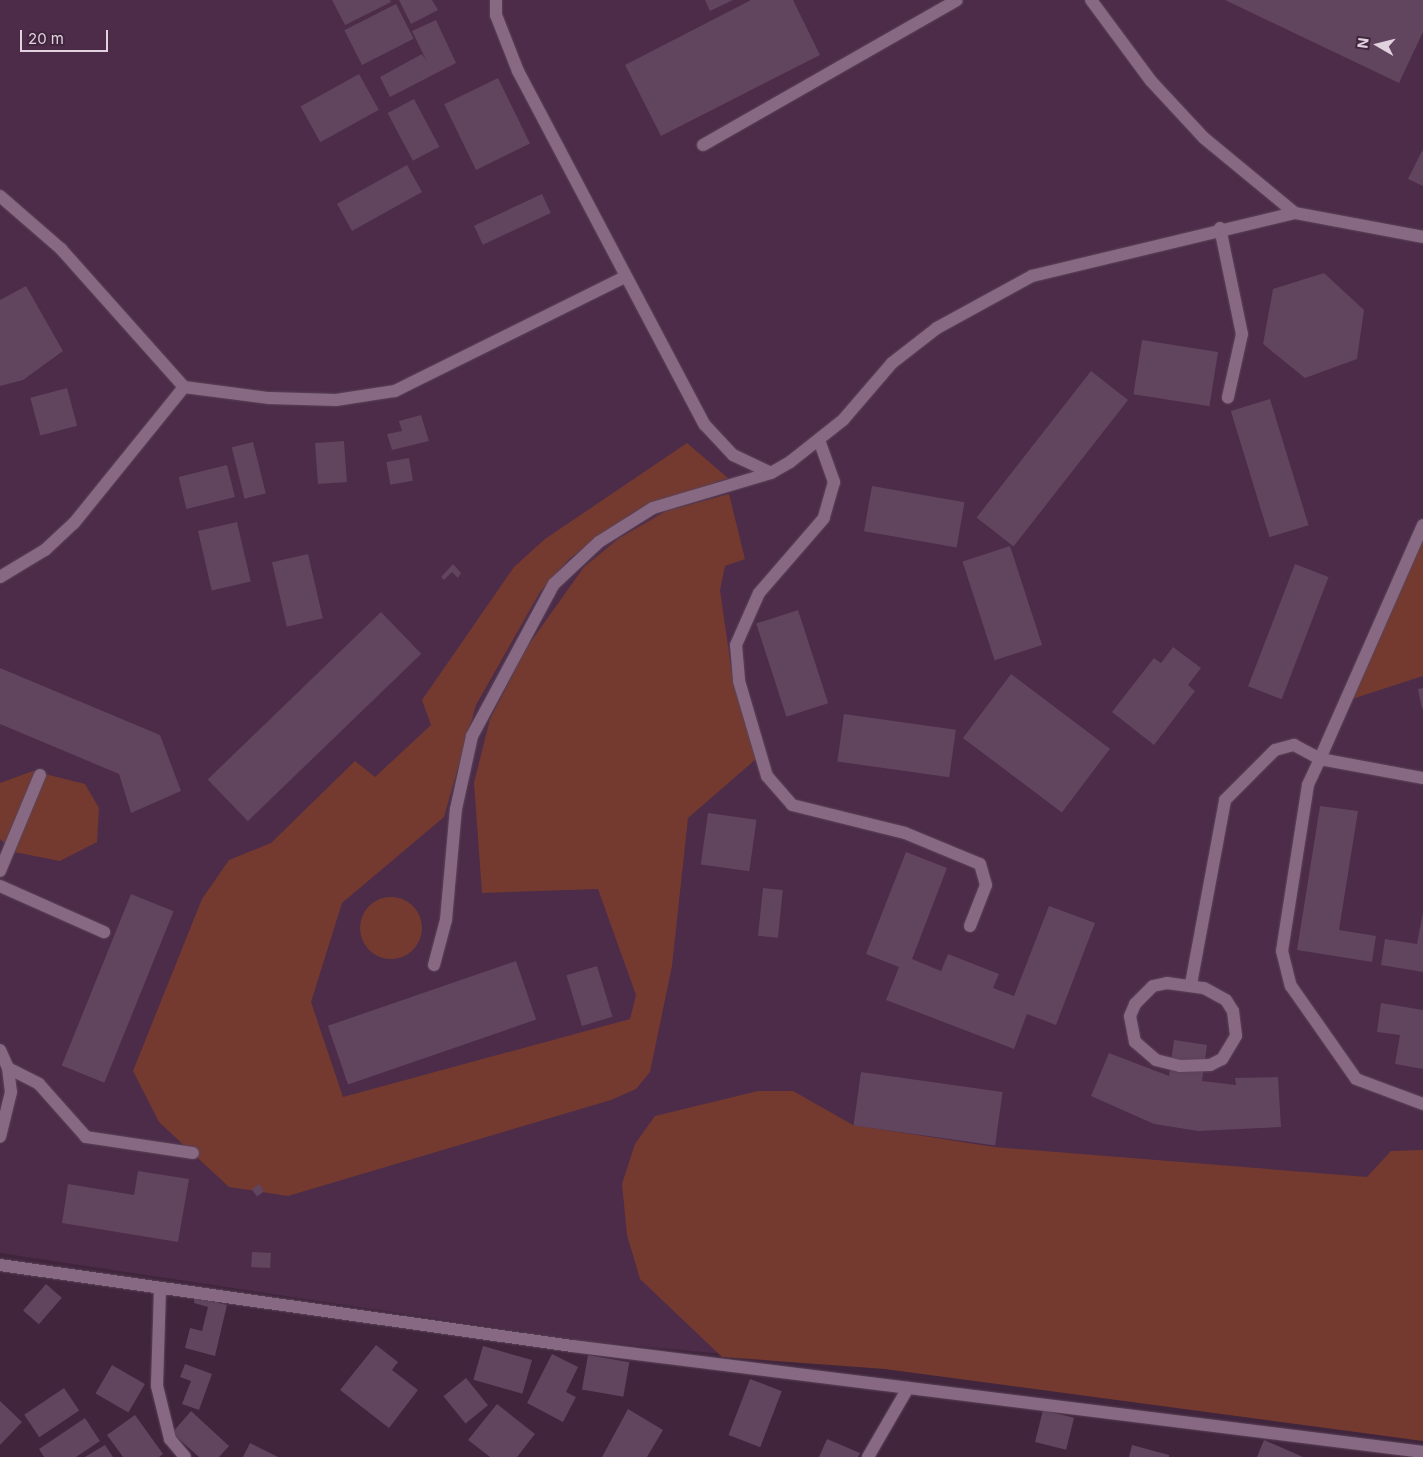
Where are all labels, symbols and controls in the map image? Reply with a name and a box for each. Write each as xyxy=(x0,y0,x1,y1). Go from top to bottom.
scale bar xyxy=(22,20,110,52)
north arrow xyxy=(1353,20,1403,70)
text: 20 m xyxy=(28,29,64,48)
text: N xyxy=(1353,36,1372,49)

